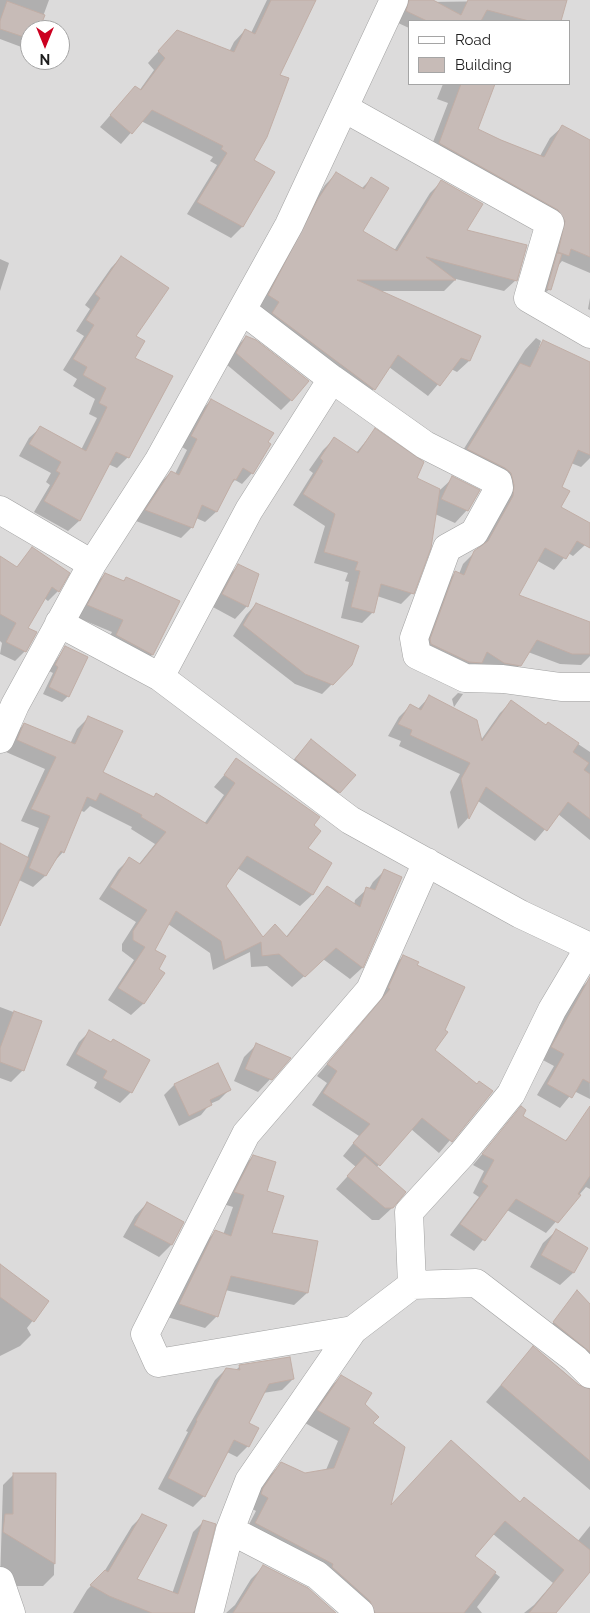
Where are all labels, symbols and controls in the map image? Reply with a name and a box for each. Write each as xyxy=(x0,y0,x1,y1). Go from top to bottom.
north arrow xyxy=(20,20,70,70)
legend xyxy=(408,20,570,85)
text: Road xyxy=(455,31,491,49)
text: N xyxy=(40,51,50,67)
text: Building xyxy=(455,56,512,74)

